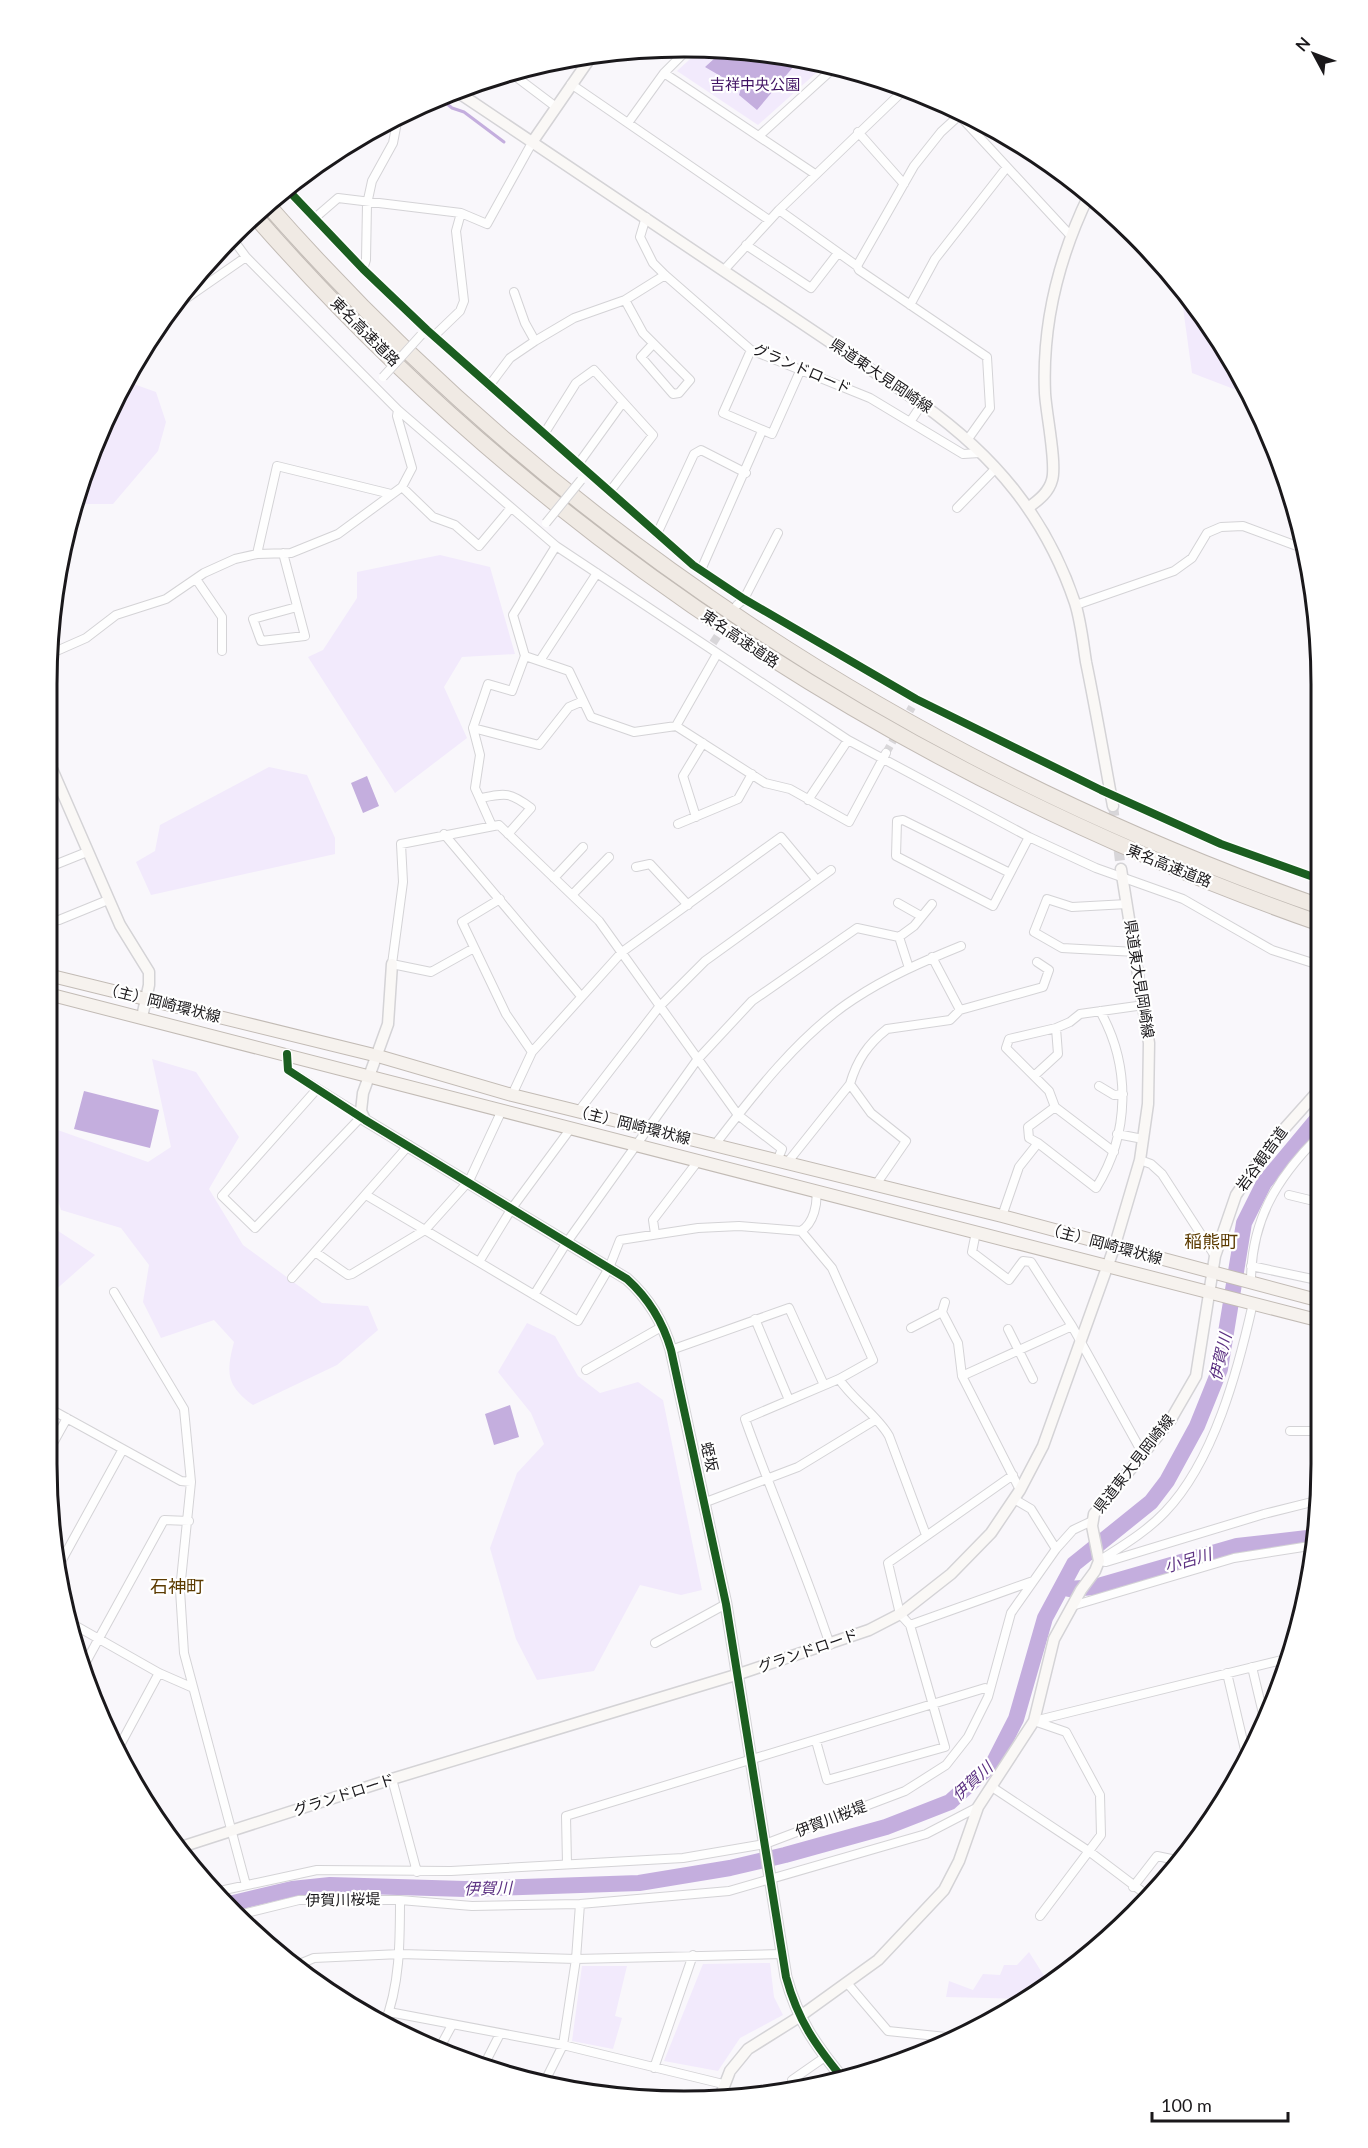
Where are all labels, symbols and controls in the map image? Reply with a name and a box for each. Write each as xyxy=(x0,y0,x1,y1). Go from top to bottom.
north arrow xyxy=(1284,24,1344,84)
text: N xyxy=(1291,33,1314,55)
park label: 吉祥中央公園 xyxy=(710,75,800,93)
street label: 東名高速道路 xyxy=(328,293,404,369)
street label: 県道東大見岡崎線 xyxy=(827,334,936,416)
street label: グランドロード xyxy=(751,339,854,397)
street label: 東名高速道路 xyxy=(698,606,783,671)
street label: 東名高速道路 xyxy=(1124,840,1214,890)
street label: 県道東大見岡崎線 xyxy=(1122,918,1158,1040)
street label: （主）岡崎環状線 xyxy=(102,979,223,1025)
street label: （主）岡崎環状線 xyxy=(572,1101,693,1147)
street label: 岩谷観音道 xyxy=(1232,1123,1291,1194)
street label: （主）岡崎環状線 xyxy=(1044,1219,1165,1267)
district label: 稲熊町 xyxy=(1184,1230,1238,1252)
water label: 伊賀川 xyxy=(1205,1329,1235,1382)
street label: 県道東大見岡崎線 xyxy=(1089,1411,1177,1516)
street label: 蛭坂 xyxy=(698,1440,722,1473)
water label: 小呂川 xyxy=(1162,1543,1215,1575)
district label: 石神町 xyxy=(150,1575,204,1597)
street label: グランドロード xyxy=(755,1624,860,1676)
water label: 伊賀川 xyxy=(948,1756,997,1804)
street label: グランドロード xyxy=(291,1769,396,1819)
street label: 伊賀川桜堤 xyxy=(792,1796,869,1840)
water label: 伊賀川 xyxy=(464,1878,514,1897)
street label: 伊賀川桜堤 xyxy=(305,1889,381,1909)
scale bar xyxy=(1152,2085,1288,2123)
text: 100 m xyxy=(1161,2094,1212,2116)

